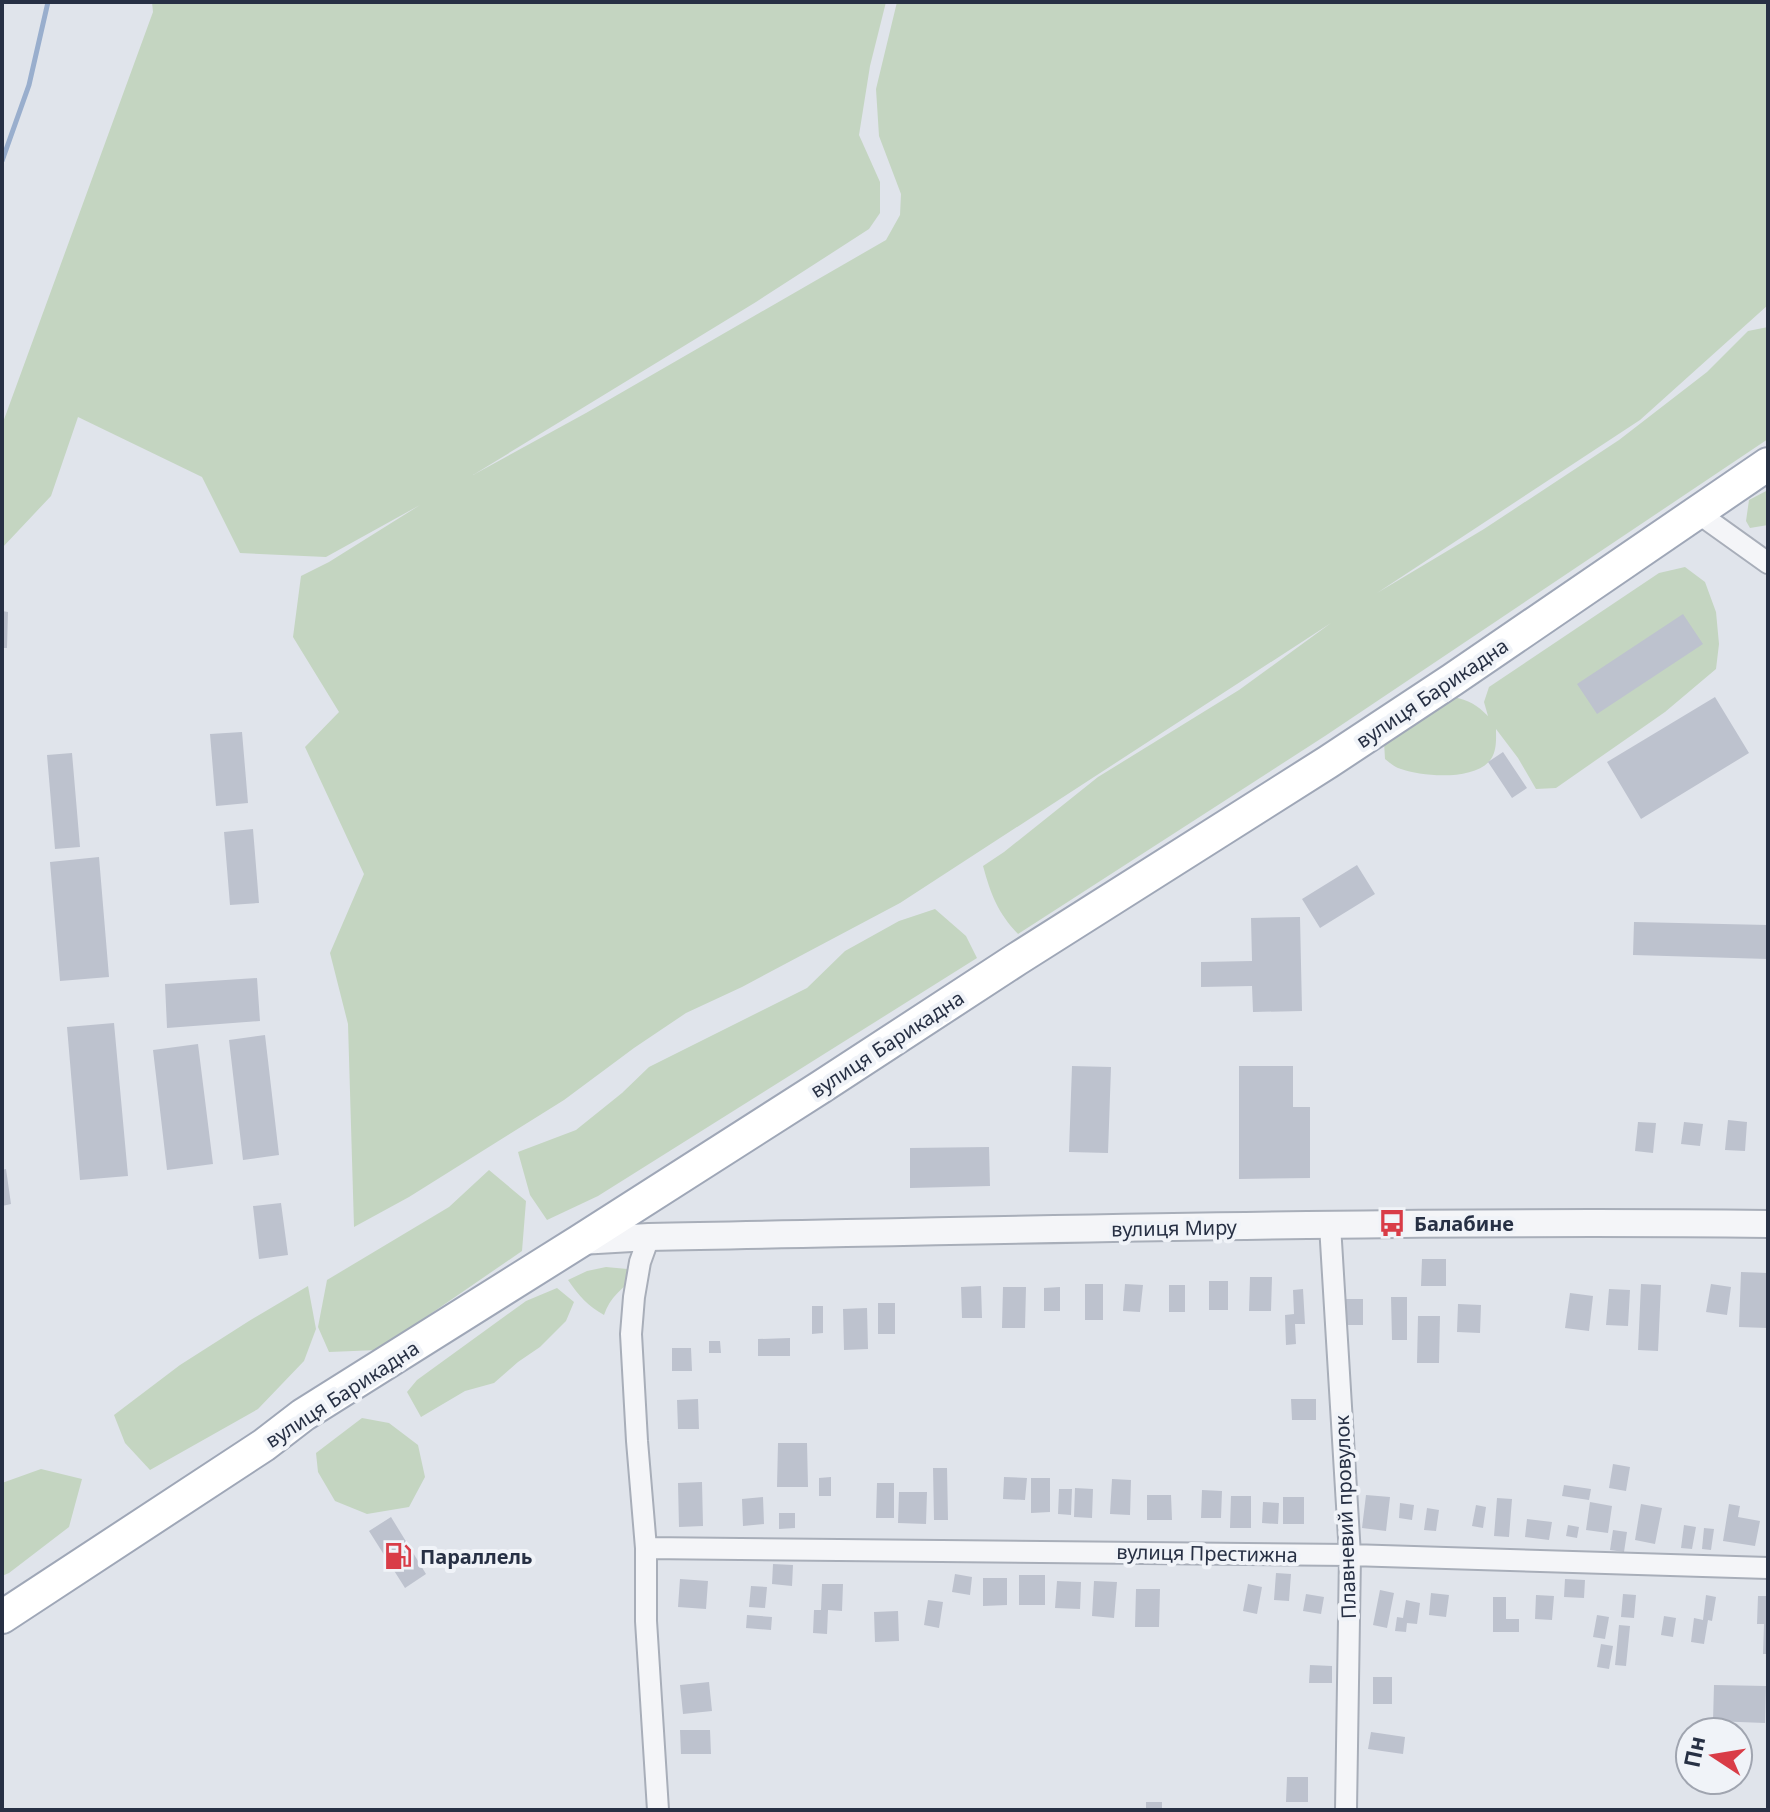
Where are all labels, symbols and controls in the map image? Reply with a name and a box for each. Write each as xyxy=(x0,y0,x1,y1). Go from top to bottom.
street label: вулиця Барикадна xyxy=(1351,632,1513,754)
street label: вулиця Барикадна xyxy=(805,984,969,1104)
bus stop icon: Балабине xyxy=(1377,1208,1407,1238)
place label: Балабине xyxy=(1414,1210,1514,1237)
street label: вулиця Миру xyxy=(1111,1213,1238,1243)
street label: вулиця Барикадна xyxy=(260,1334,424,1454)
street label: Плавневий провулок xyxy=(1328,1414,1362,1619)
street label: вулиця Престижна xyxy=(1116,1538,1298,1568)
fuel station icon: Параллель xyxy=(383,1541,413,1571)
place label: Параллель xyxy=(420,1543,533,1570)
north arrow xyxy=(1674,1716,1754,1796)
text: Пн xyxy=(1676,1733,1711,1770)

